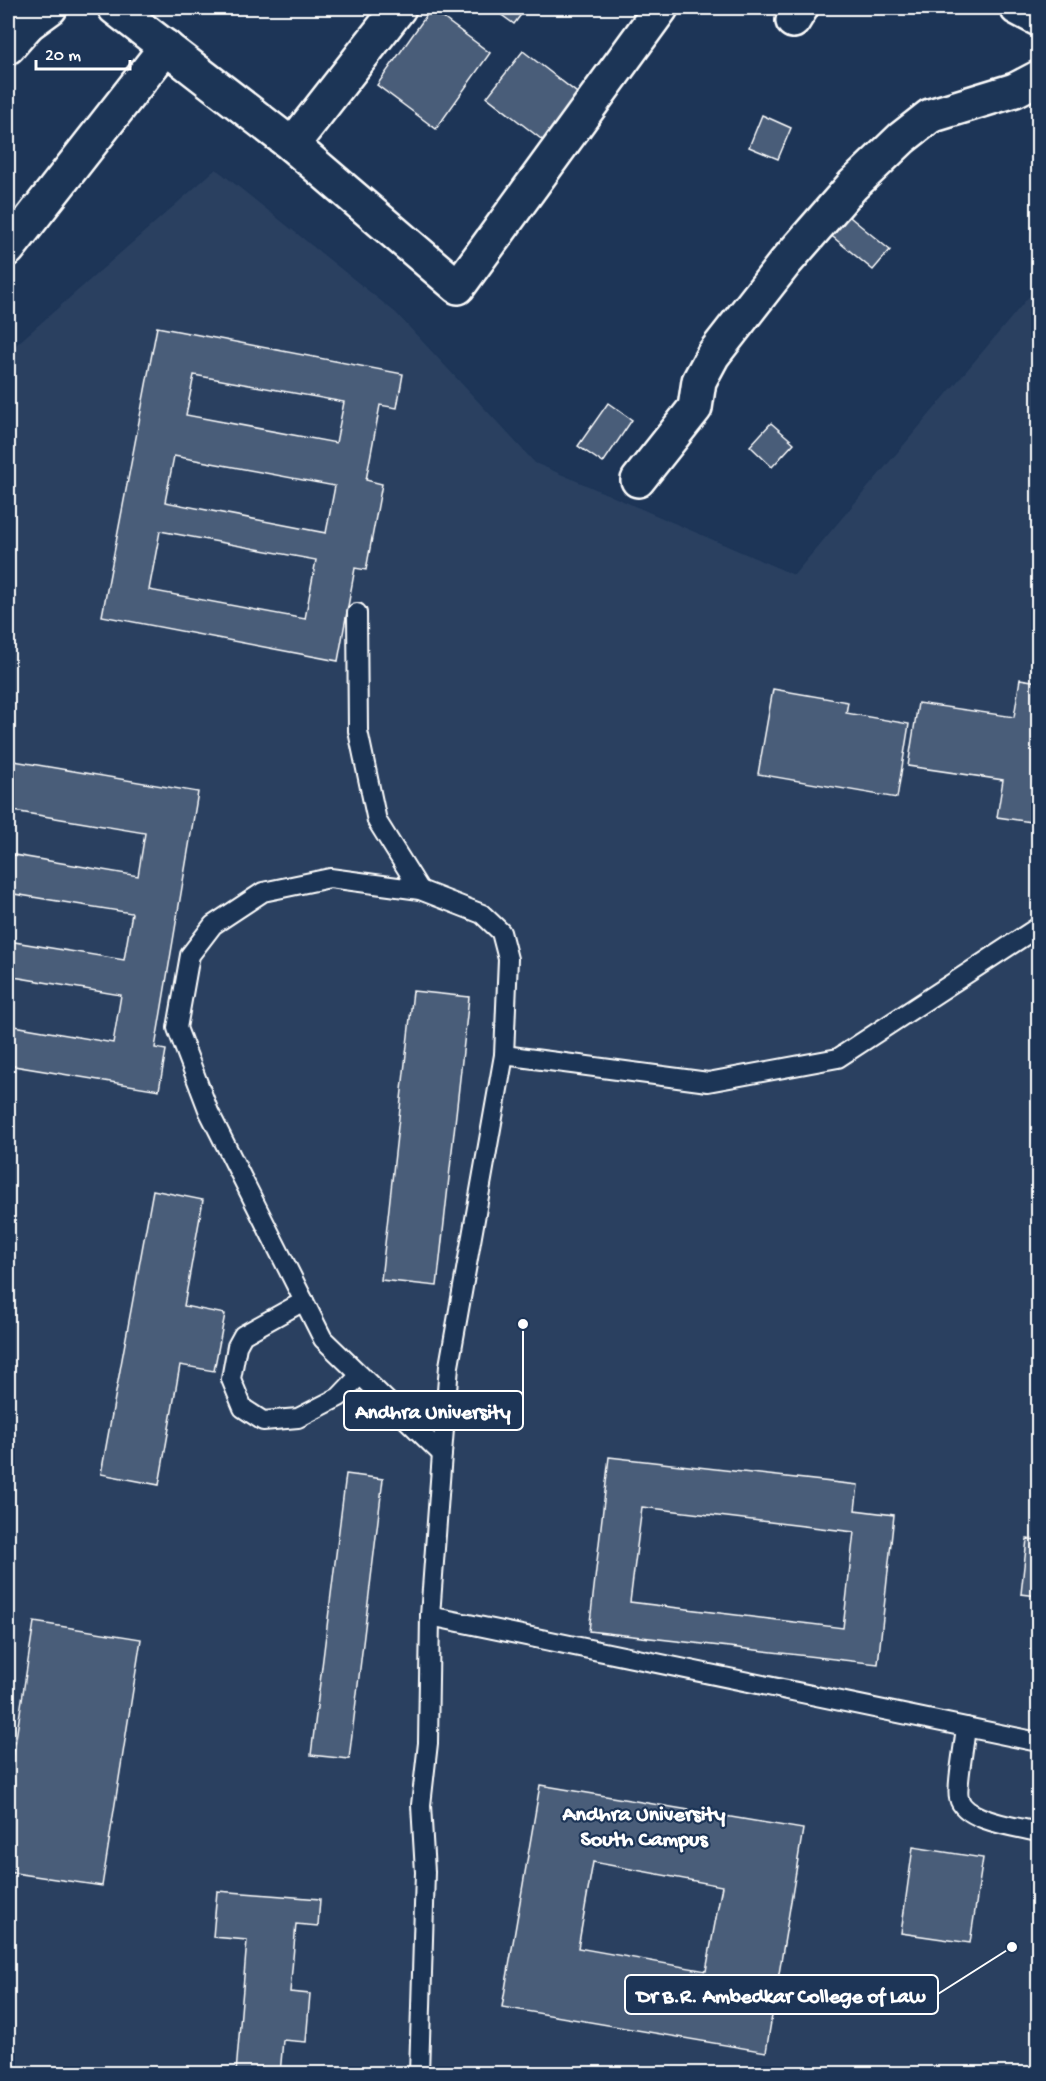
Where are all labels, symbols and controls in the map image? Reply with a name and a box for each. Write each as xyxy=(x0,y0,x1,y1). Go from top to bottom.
scale bar xyxy=(36,33,130,71)
text: 20 m xyxy=(45,46,81,67)
callout: Andhra University xyxy=(344,1391,523,1430)
text: Andhra University xyxy=(354,1402,511,1427)
district label: Andhra University South Campus xyxy=(562,1803,726,1854)
callout: Dr B.R. Ambedkar College of Law xyxy=(625,1975,938,2014)
text: Dr B.R. Ambedkar College of Law xyxy=(635,1986,926,2011)

